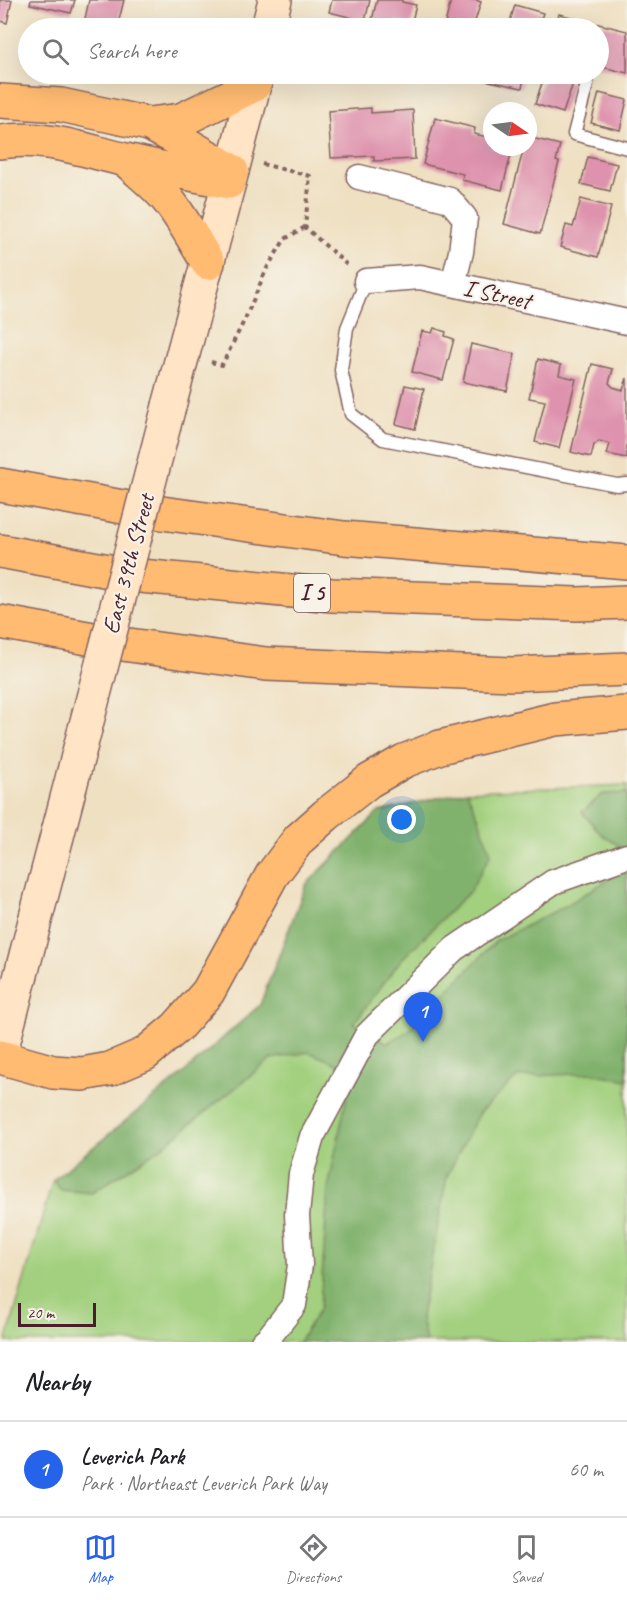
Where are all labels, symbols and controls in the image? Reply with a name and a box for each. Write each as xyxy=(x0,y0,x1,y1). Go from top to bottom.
search box xyxy=(18,18,609,84)
icon: search xyxy=(39,35,72,68)
text: Search here xyxy=(87,37,177,65)
north arrow xyxy=(483,102,537,156)
street label: I Street xyxy=(461,272,536,316)
street label: East 39th Street xyxy=(95,489,162,637)
road number: I 5 xyxy=(294,574,330,612)
your location xyxy=(387,805,416,834)
pin: 1 xyxy=(404,992,442,1042)
scale bar xyxy=(18,1300,96,1328)
text: 20 m xyxy=(27,1303,54,1323)
text: Nearby xyxy=(24,1365,89,1398)
text: Leverich Park xyxy=(81,1443,184,1471)
text: 1 xyxy=(39,1457,48,1482)
text: 60 m xyxy=(569,1457,603,1482)
text: Park · Northeast Leverich Park Way xyxy=(81,1471,327,1496)
tab: Map xyxy=(84,1531,117,1587)
tab: Directions xyxy=(286,1531,341,1587)
tab: Saved xyxy=(510,1531,543,1587)

